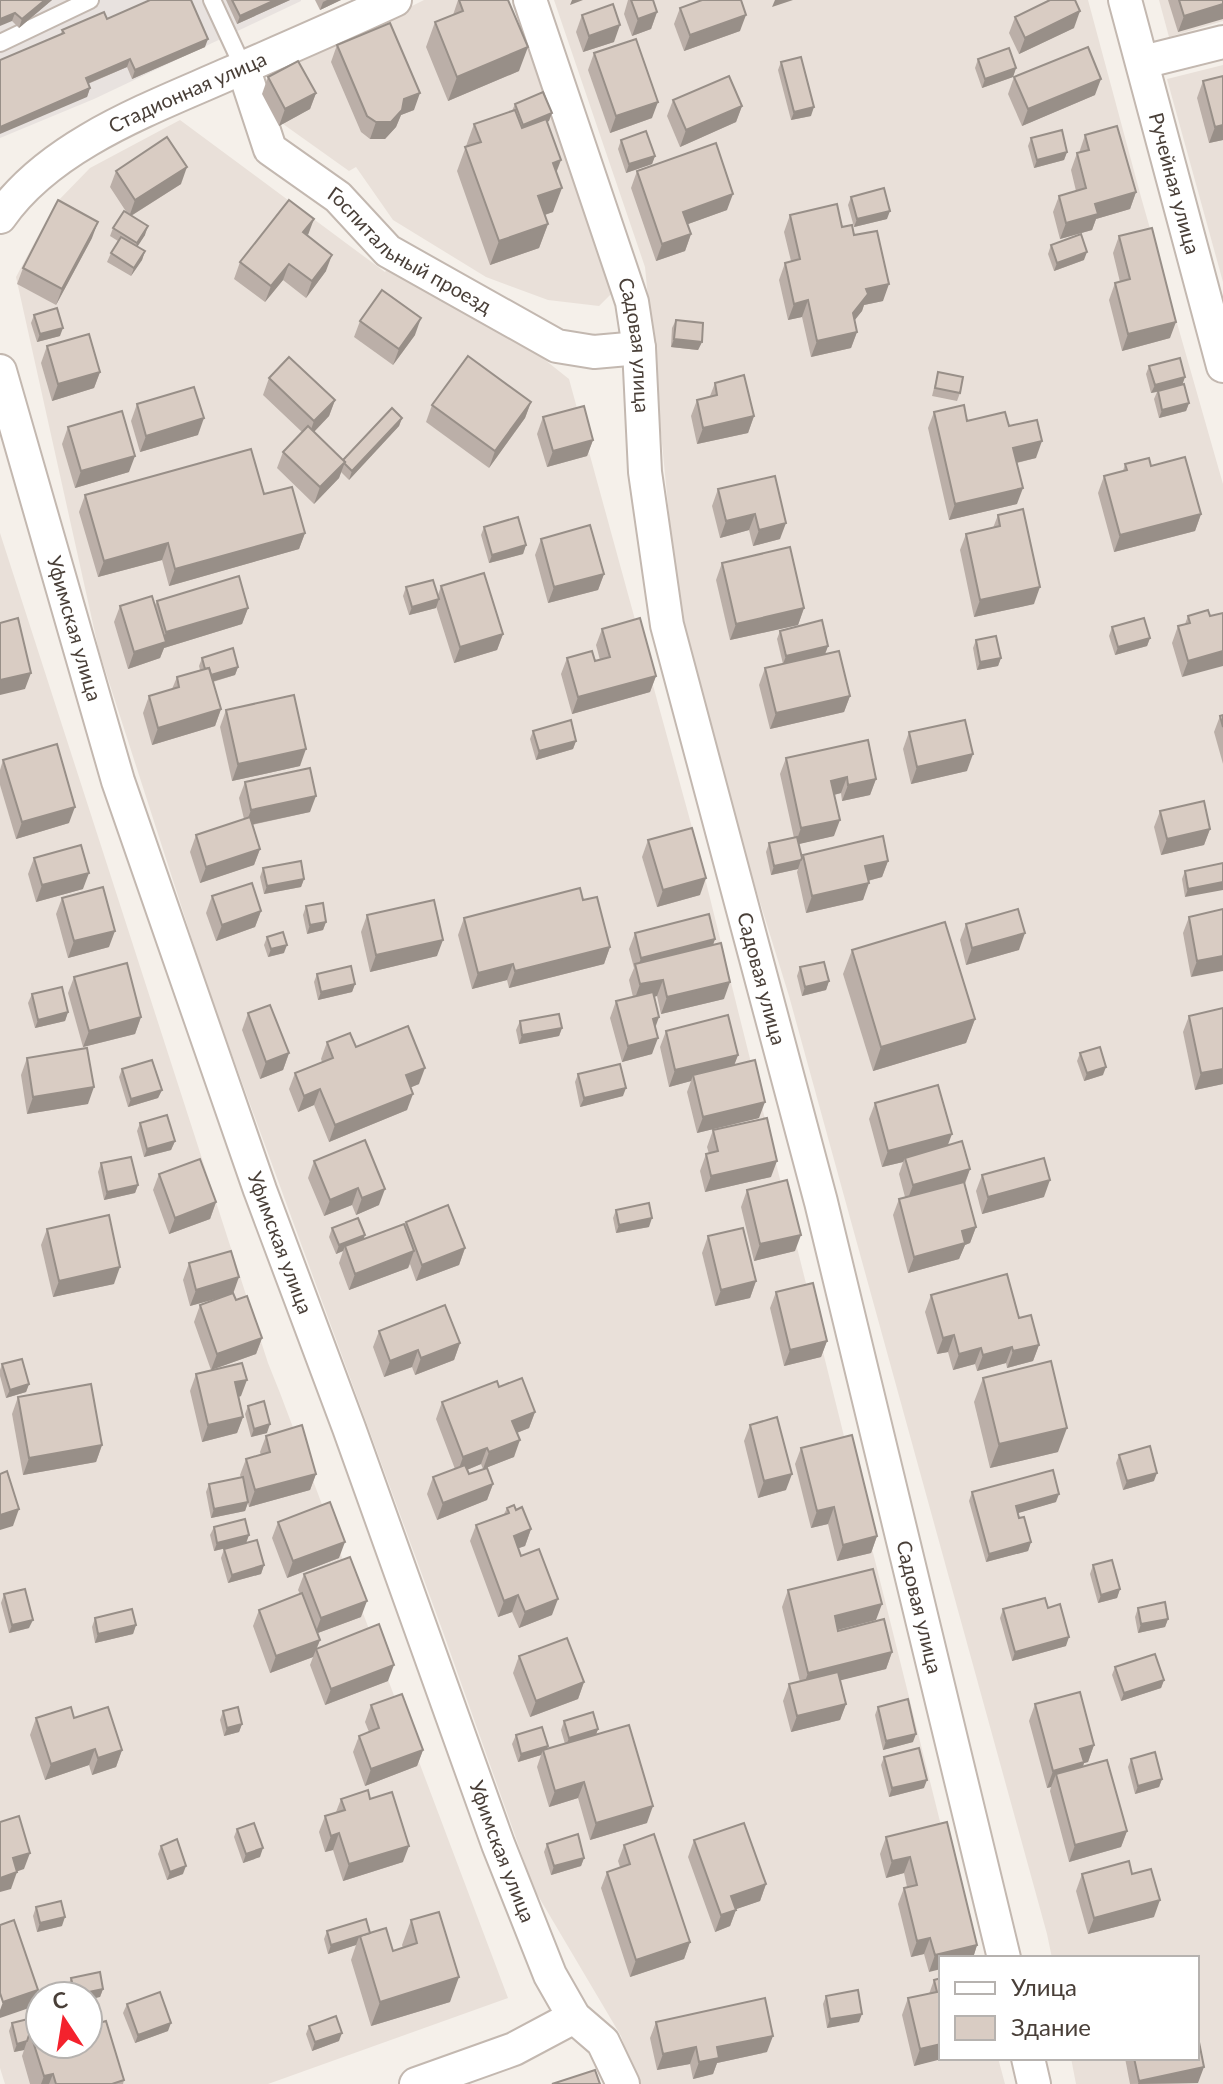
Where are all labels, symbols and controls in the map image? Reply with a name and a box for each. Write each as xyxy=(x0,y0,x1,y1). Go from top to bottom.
street label: Стадионная улица xyxy=(104,46,270,138)
street label: Ручейная улица xyxy=(1145,110,1206,257)
street label: Госпитальный проезд xyxy=(324,181,496,318)
street label: Садовая улица xyxy=(614,274,655,413)
street label: Уфимская улица xyxy=(43,553,107,704)
street label: Садовая улица xyxy=(733,909,792,1047)
street label: Уфимская улица xyxy=(244,1168,318,1317)
street label: Садовая улица xyxy=(892,1538,948,1676)
street label: Уфимская улица xyxy=(465,1777,541,1926)
legend xyxy=(939,1956,1199,2060)
text: Улица xyxy=(1011,1972,1077,2001)
north arrow xyxy=(24,1980,104,2060)
text: С xyxy=(50,1985,70,2015)
text: Здание xyxy=(1011,2012,1091,2041)

